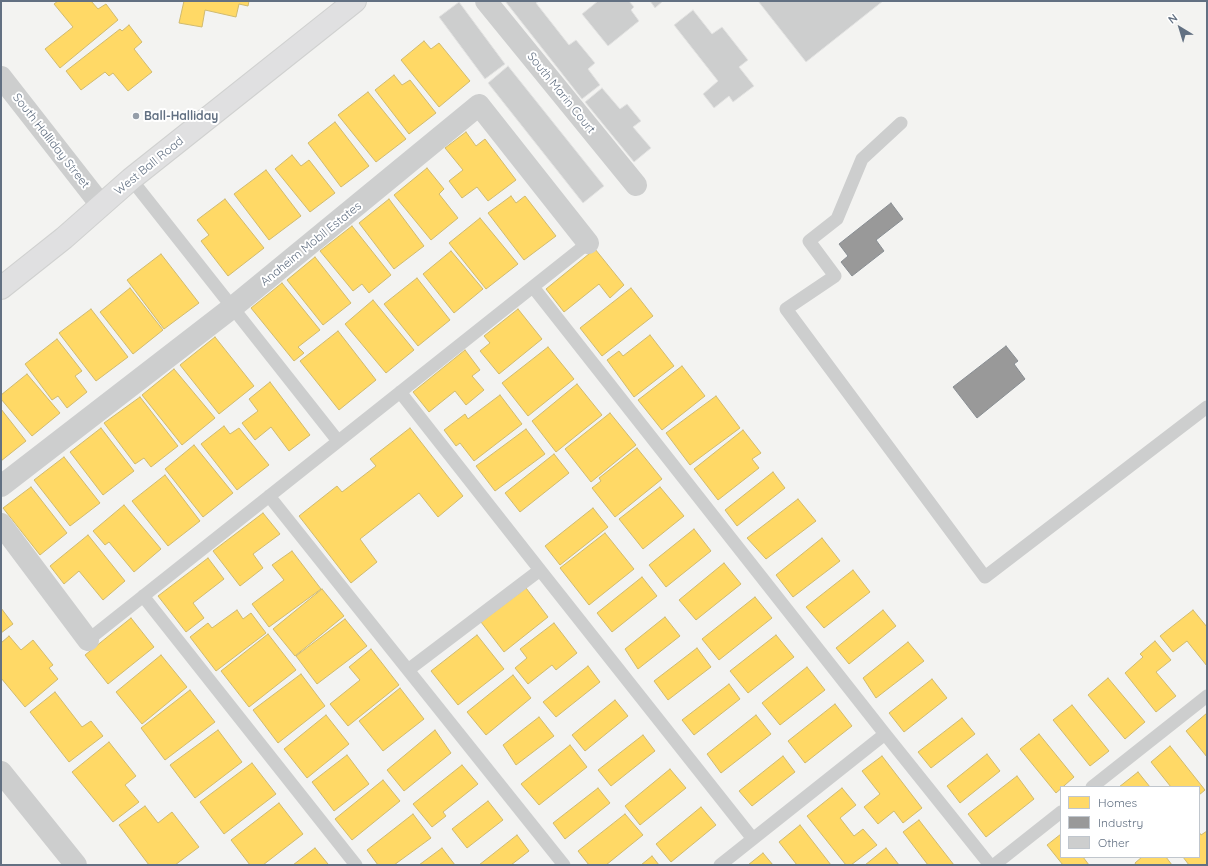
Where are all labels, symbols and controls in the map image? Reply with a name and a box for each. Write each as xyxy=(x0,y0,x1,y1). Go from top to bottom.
north arrow xyxy=(1160,8,1200,48)
text: N xyxy=(1165,11,1180,27)
street label: South Marin Court xyxy=(524,50,598,136)
street label: South Halliday Street xyxy=(9,91,93,191)
place label: Ball-Halliday xyxy=(144,109,218,123)
marker: Ball-Halliday xyxy=(131,111,141,121)
street label: West Ball Road xyxy=(112,134,186,198)
street label: Anaheim Mobil Estates xyxy=(258,199,364,289)
legend xyxy=(1060,786,1200,858)
text: Homes xyxy=(1098,795,1137,810)
text: Industry xyxy=(1098,815,1143,830)
text: Other xyxy=(1098,835,1129,850)

